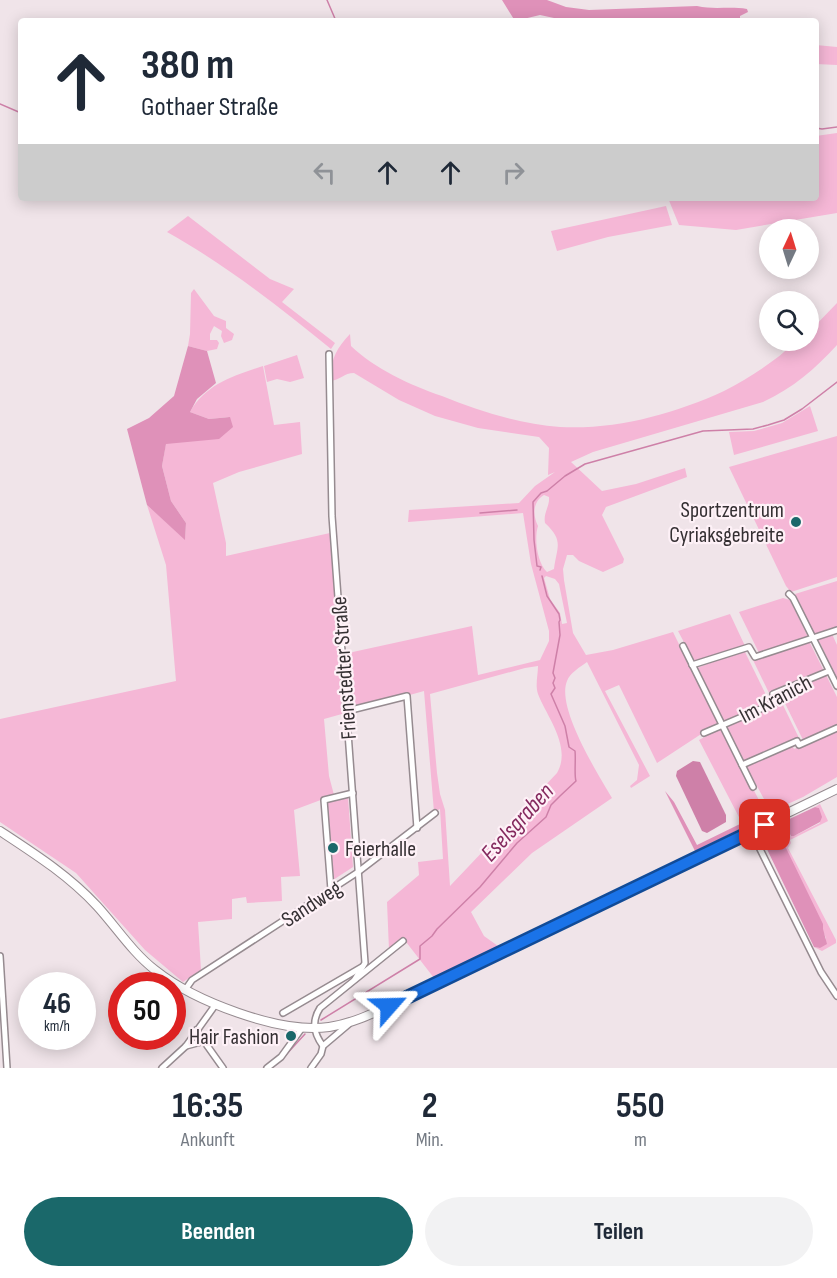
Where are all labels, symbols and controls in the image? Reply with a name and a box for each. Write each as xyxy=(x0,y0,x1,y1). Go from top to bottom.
text: 380 m xyxy=(141,40,234,91)
icon: ahead xyxy=(42,42,120,120)
text: Gothaer Straße xyxy=(141,91,279,123)
icon: left xyxy=(308,156,341,189)
icon: ahead xyxy=(371,156,404,189)
icon: ahead xyxy=(434,156,467,189)
icon: right xyxy=(497,156,530,189)
north arrow xyxy=(759,219,819,279)
map controls xyxy=(759,219,819,351)
button: search xyxy=(759,291,819,351)
place label: Sportzentrum Cyriaksgebreite xyxy=(669,497,784,549)
marker: Sportzentrum Cyriaksgebreite xyxy=(789,515,803,529)
street label: Frienstedter Straße xyxy=(326,595,363,740)
street label: Im Kranich xyxy=(735,669,817,730)
water label: Eselsgraben xyxy=(475,777,560,867)
pin xyxy=(739,799,790,850)
icon: arrive xyxy=(748,808,781,841)
place label: Feierhalle xyxy=(345,836,416,863)
marker: Feierhalle xyxy=(326,841,340,855)
street label: Sandweg xyxy=(277,875,347,934)
speed limit sign: 50 xyxy=(108,972,186,1050)
position arrow xyxy=(357,974,421,1038)
text: 46 xyxy=(43,986,71,1022)
text: km/h xyxy=(44,1017,70,1036)
place label: Hair Fashion xyxy=(189,1024,279,1051)
marker: Hair Fashion xyxy=(284,1029,298,1043)
text: 16:35 xyxy=(172,1085,243,1128)
text: 2 xyxy=(422,1085,438,1128)
text: 550 xyxy=(616,1085,665,1128)
text: Ankunft xyxy=(181,1128,235,1152)
text: Min. xyxy=(416,1128,444,1152)
text: m xyxy=(634,1128,647,1152)
button: Beenden xyxy=(24,1197,413,1266)
button: Teilen xyxy=(425,1197,813,1266)

